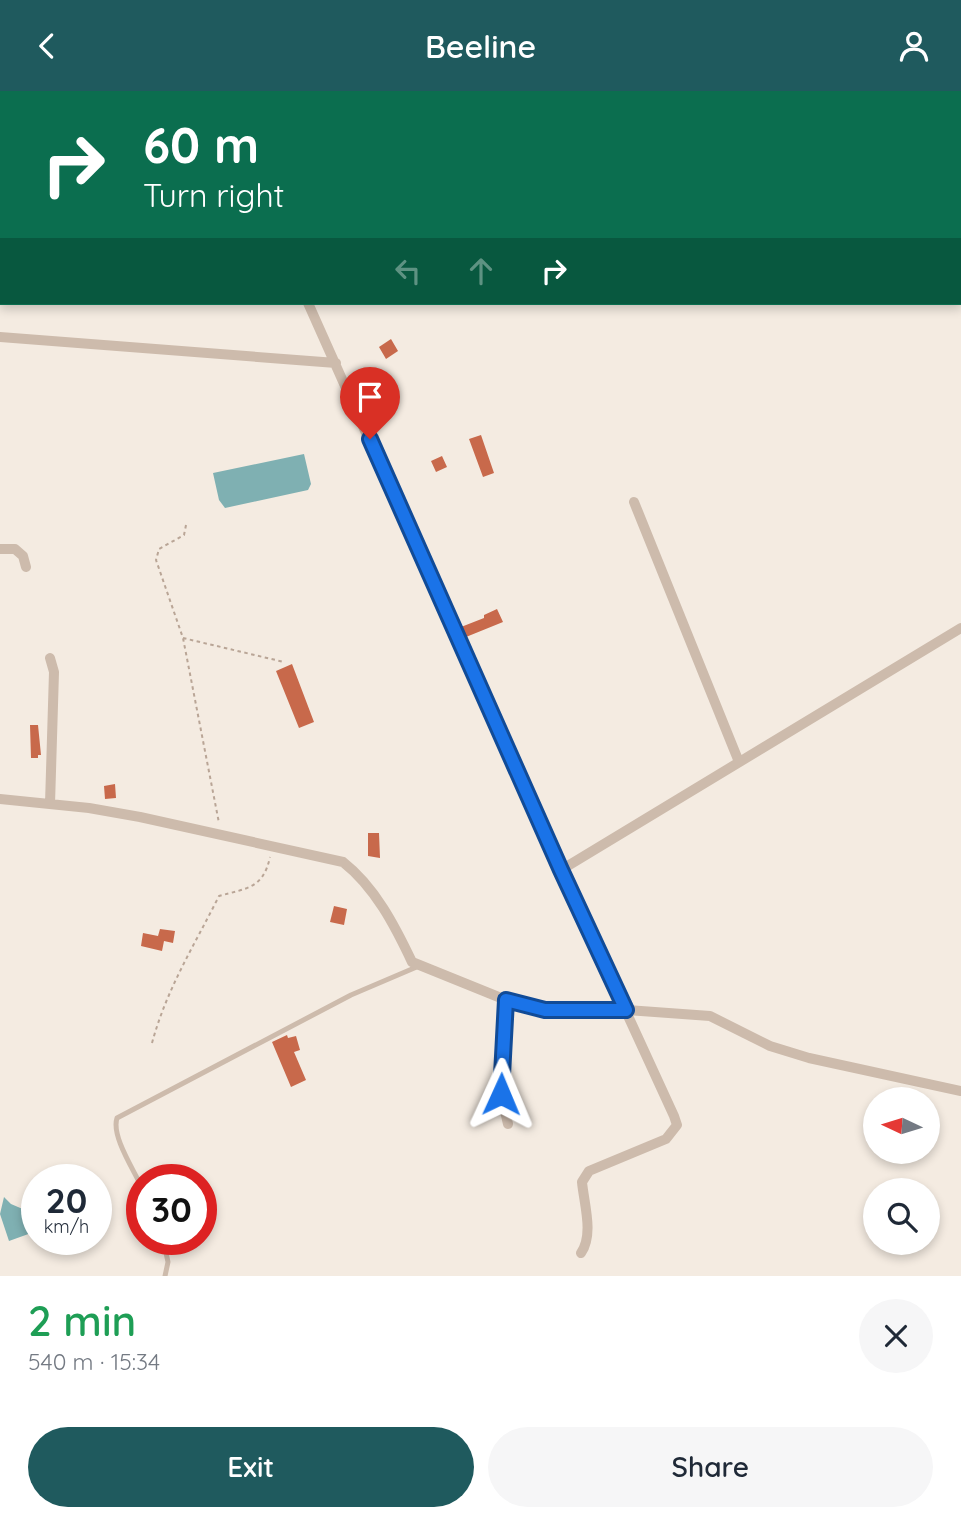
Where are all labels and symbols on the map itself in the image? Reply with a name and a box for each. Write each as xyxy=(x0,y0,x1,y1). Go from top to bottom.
pin xyxy=(340,367,400,439)
position arrow xyxy=(464,1057,538,1131)
north arrow xyxy=(863,1087,940,1164)
speed limit sign: 30 xyxy=(126,1164,217,1255)

